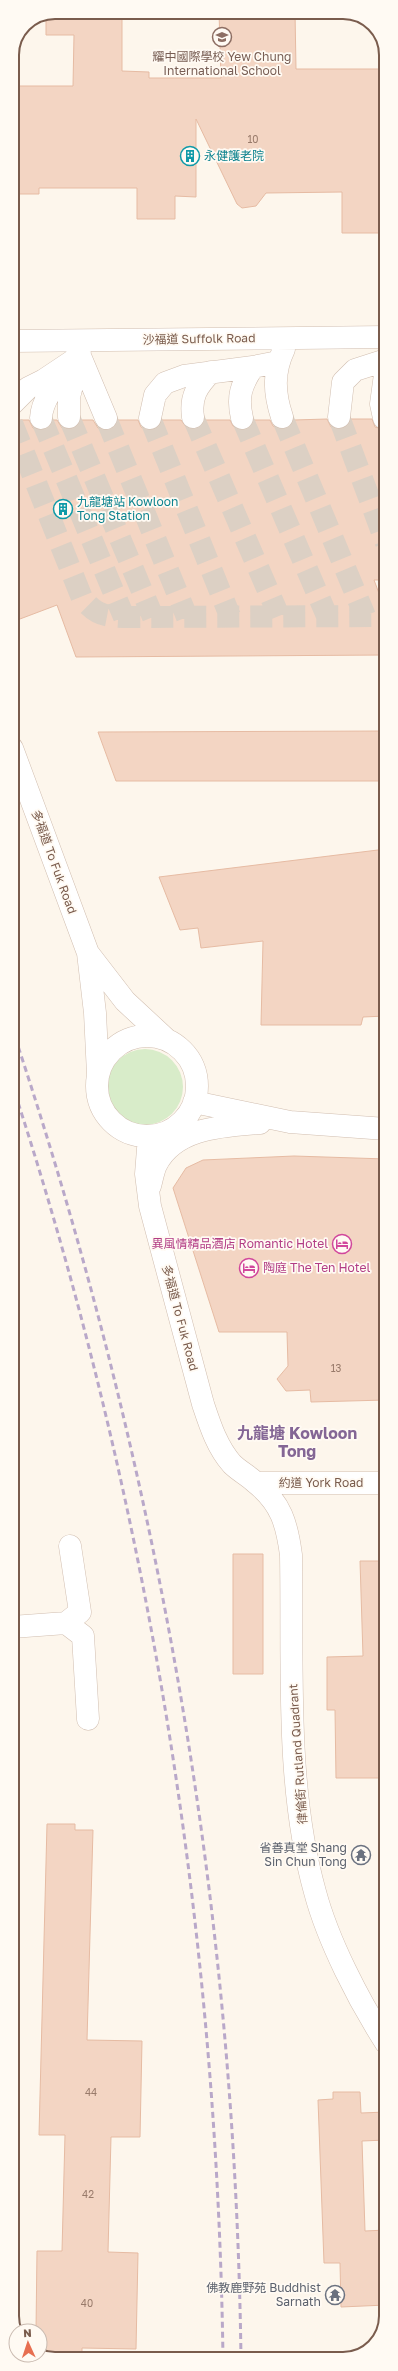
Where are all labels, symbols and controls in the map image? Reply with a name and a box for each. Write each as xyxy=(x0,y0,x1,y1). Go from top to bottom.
school or university icon: 耀中國際學校 Yew Chung International School xyxy=(211,26,233,48)
place label: 耀中國際學校 Yew Chung International School xyxy=(153,49,291,78)
house number: 10 xyxy=(247,133,259,145)
building icon: 永健護老院 xyxy=(179,145,201,167)
place label: 永健護老院 xyxy=(204,148,264,163)
street label: 沙福道 Suffolk Road xyxy=(142,330,256,347)
place label: 九龍塘站 Kowloon Tong Station xyxy=(77,494,178,523)
building icon: 九龍塘站 Kowloon Tong Station xyxy=(52,498,74,520)
street label: 多福道 To Fuk Road xyxy=(29,808,80,916)
hotel icon: 異風情精品酒店 Romantic Hotel xyxy=(331,1233,353,1255)
place label: 異風情精品酒店 Romantic Hotel xyxy=(152,1236,328,1251)
hotel icon: 陶庭 The Ten Hotel xyxy=(238,1257,260,1279)
place label: 陶庭 The Ten Hotel xyxy=(263,1260,371,1275)
street label: 多福道 To Fuk Road xyxy=(159,1263,202,1373)
house number: 13 xyxy=(331,1362,341,1374)
district label: 九龍塘 Kowloon Tong xyxy=(237,1423,357,1461)
street label: 約道 York Road xyxy=(279,1475,363,1490)
street label: 律倫街 Rutland Quadrant xyxy=(285,1683,310,1825)
place label: 省善真堂 Shang Sin Chun Tong xyxy=(259,1840,347,1869)
temple icon: 省善真堂 Shang Sin Chun Tong xyxy=(350,1844,372,1866)
house number: 44 xyxy=(85,2086,97,2098)
house number: 42 xyxy=(82,2188,94,2200)
place label: 佛教鹿野苑 Buddhist Sarnath xyxy=(206,2280,321,2309)
temple icon: 佛教鹿野苑 Buddhist Sarnath xyxy=(324,2284,346,2306)
house number: 40 xyxy=(81,2297,93,2309)
north arrow xyxy=(8,2323,48,2363)
text: N xyxy=(23,2326,32,2339)

